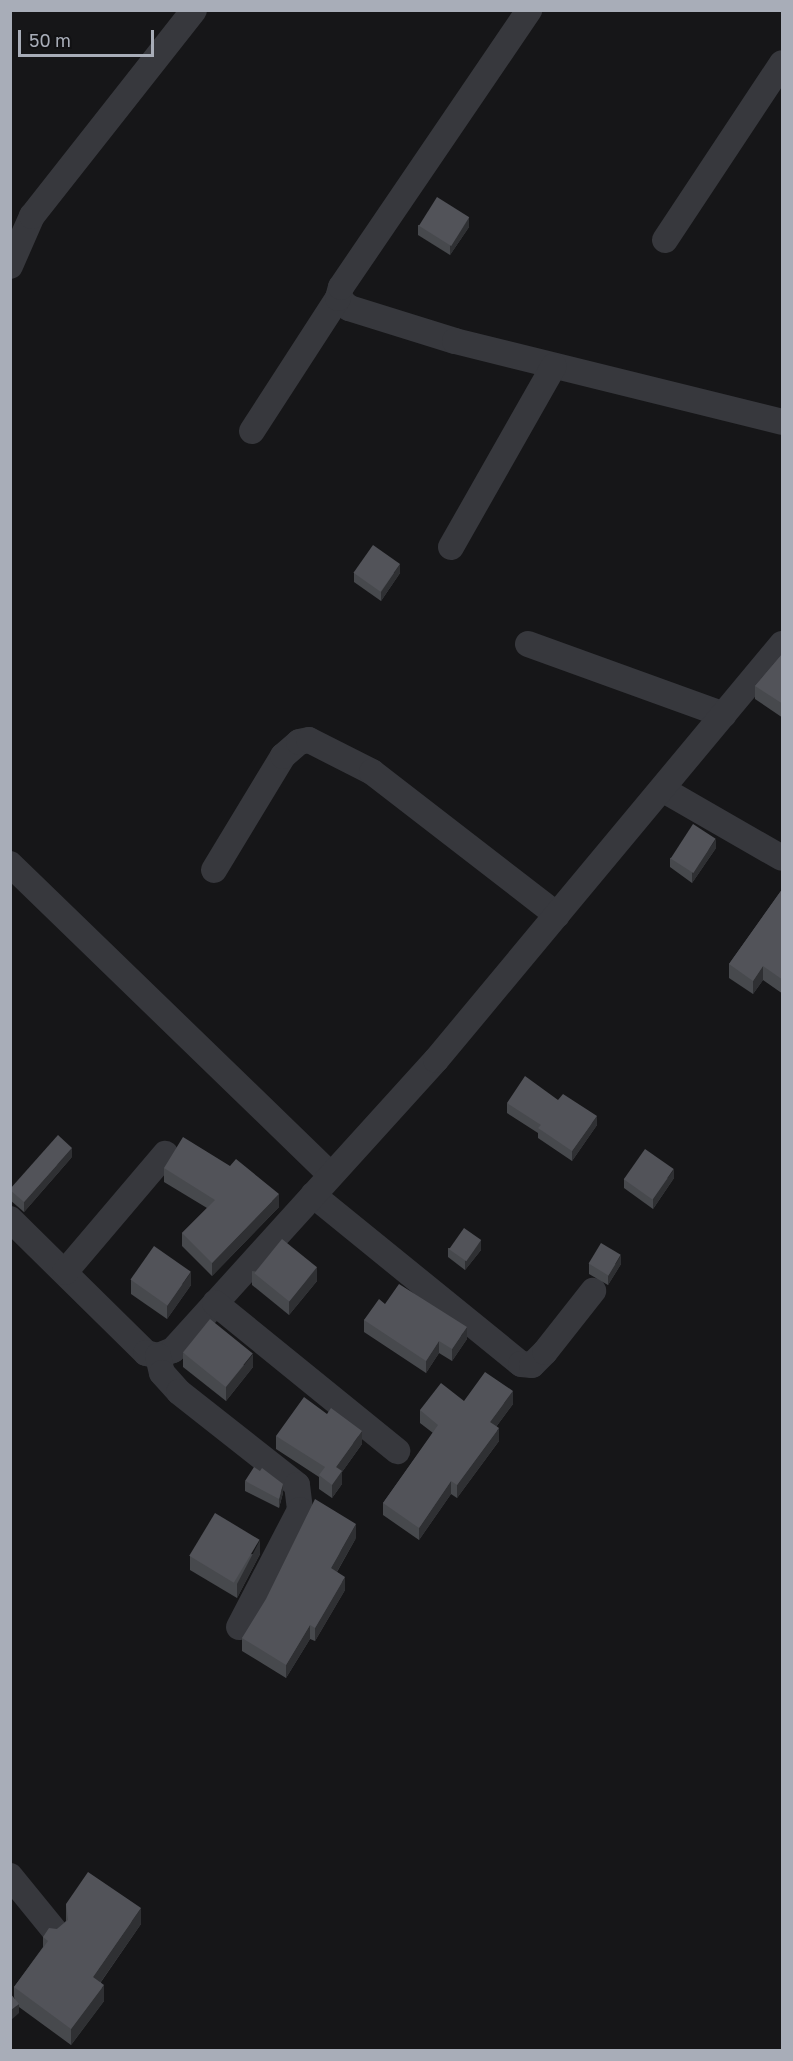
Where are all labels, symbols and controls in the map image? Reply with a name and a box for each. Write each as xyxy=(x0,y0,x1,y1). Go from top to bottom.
scale bar xyxy=(21,18,158,56)
text: 50 m xyxy=(29,29,71,51)

